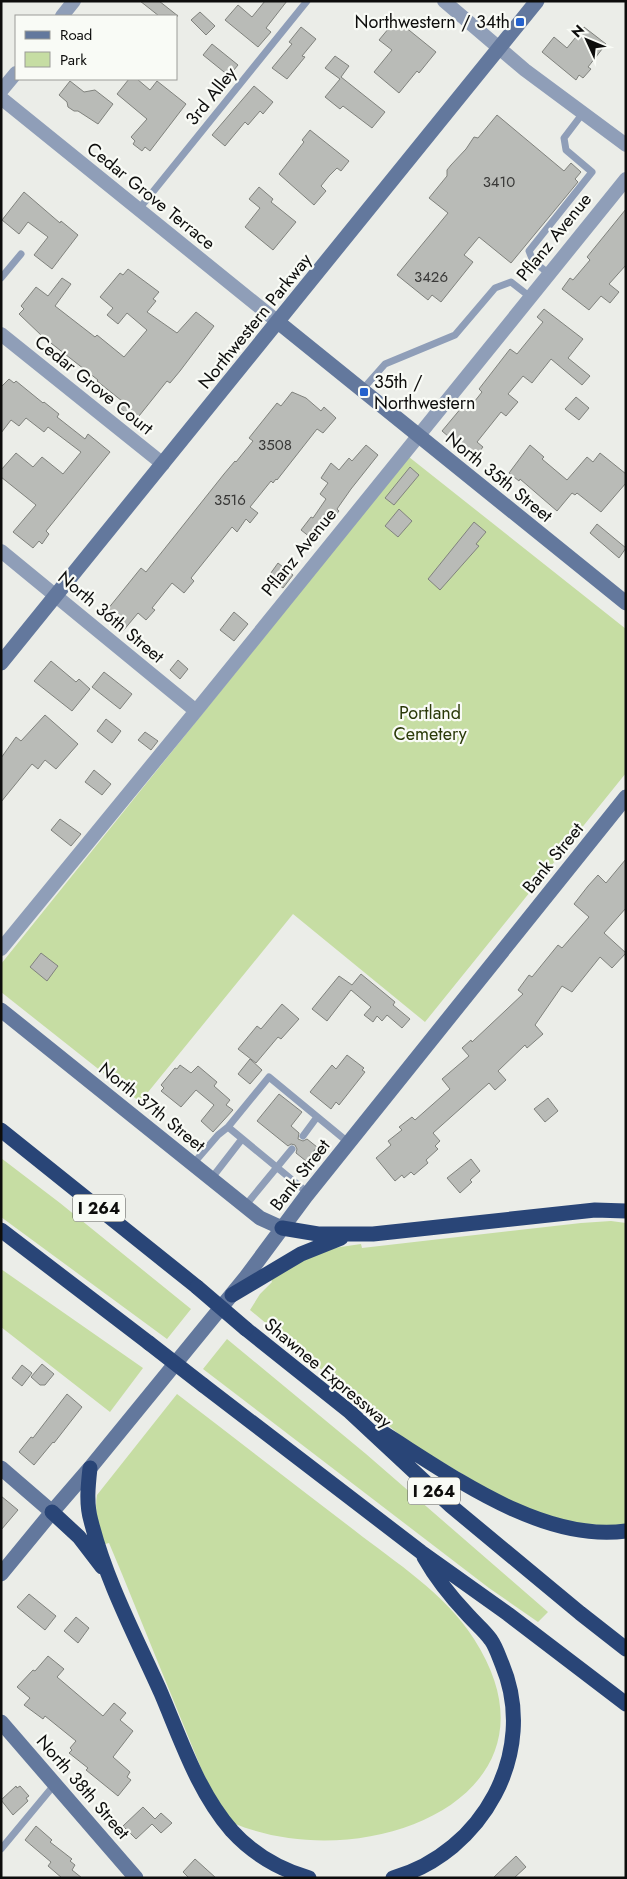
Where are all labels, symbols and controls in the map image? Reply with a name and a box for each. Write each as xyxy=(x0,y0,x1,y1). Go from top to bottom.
place label: Northwestern / 34th xyxy=(354,9,510,35)
legend xyxy=(15,15,178,80)
north arrow xyxy=(562,15,612,65)
marker: Northwestern / 34th xyxy=(514,16,526,28)
text: N xyxy=(567,20,589,42)
text: Road xyxy=(60,24,92,46)
text: Park xyxy=(60,49,87,71)
street label: 3rd Alley xyxy=(179,61,243,131)
street label: Cedar Grove Terrace xyxy=(81,136,221,256)
house number: 3410 xyxy=(483,171,515,193)
street label: Pflanz Avenue xyxy=(510,187,598,287)
street label: Northwestern Parkway xyxy=(192,248,318,394)
house number: 3426 xyxy=(414,266,448,288)
street label: Cedar Grove Court xyxy=(29,329,159,441)
place label: 35th / Northwestern xyxy=(374,369,475,416)
marker: 35th / Northwestern xyxy=(358,386,370,398)
street label: North 35th Street xyxy=(440,426,559,529)
house number: 3508 xyxy=(258,434,292,456)
house number: 3516 xyxy=(214,489,246,511)
street label: Pflanz Avenue xyxy=(255,502,343,602)
street label: North 36th Street xyxy=(52,565,170,670)
park label: Portland Cemetery xyxy=(393,700,467,747)
street label: Bank Street xyxy=(516,816,590,899)
street label: North 37th Street xyxy=(93,1056,211,1159)
street label: Bank Street xyxy=(264,1133,337,1216)
road number: I 264 xyxy=(73,1194,125,1222)
street label: Shawnee Expressway xyxy=(259,1312,398,1434)
road number: I 264 xyxy=(408,1478,460,1504)
street label: North 38th Street xyxy=(30,1729,136,1845)

